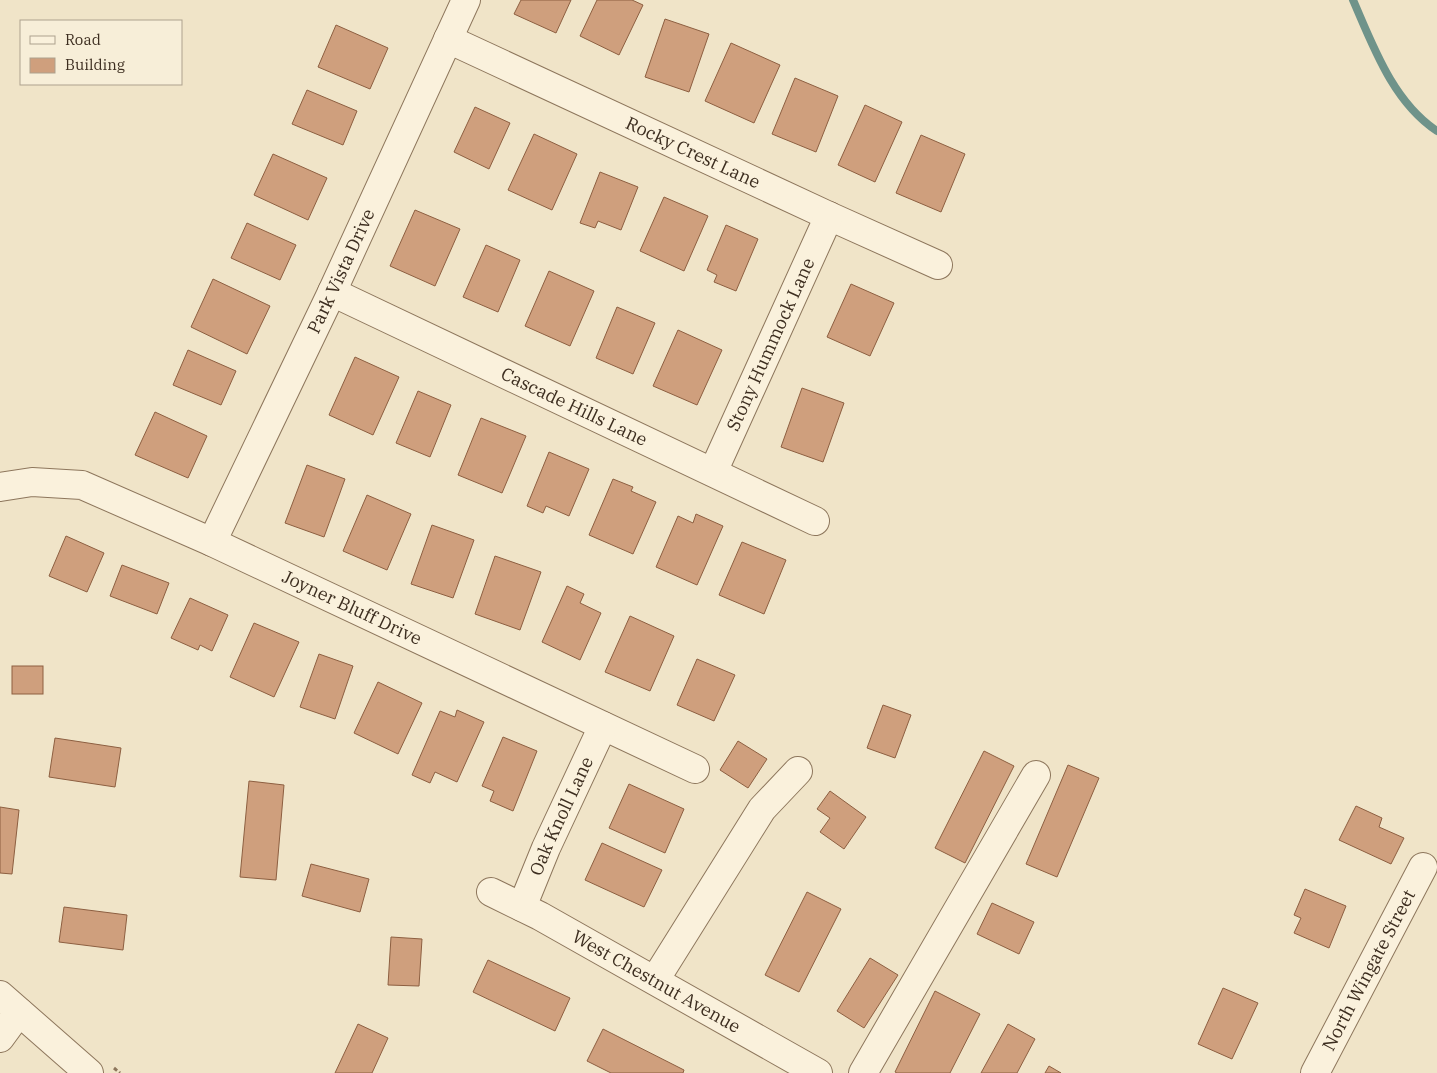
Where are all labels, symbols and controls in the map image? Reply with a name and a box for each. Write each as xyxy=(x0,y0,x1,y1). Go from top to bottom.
legend xyxy=(20,20,182,85)
text: Road xyxy=(65,30,101,49)
text: Building xyxy=(65,55,125,74)
street label: Rocky Crest Lane xyxy=(622,111,764,193)
street label: Park Vista Drive xyxy=(302,205,380,337)
street label: Stony Hummock Lane xyxy=(721,254,820,435)
street label: Cascade Hills Lane xyxy=(497,362,651,451)
street label: Joyner Bluff Drive xyxy=(279,565,426,650)
street label: Oak Knoll Lane xyxy=(524,753,598,879)
street label: North Wingate Street xyxy=(1317,886,1420,1054)
street label: West Chestnut Avenue xyxy=(568,925,745,1038)

